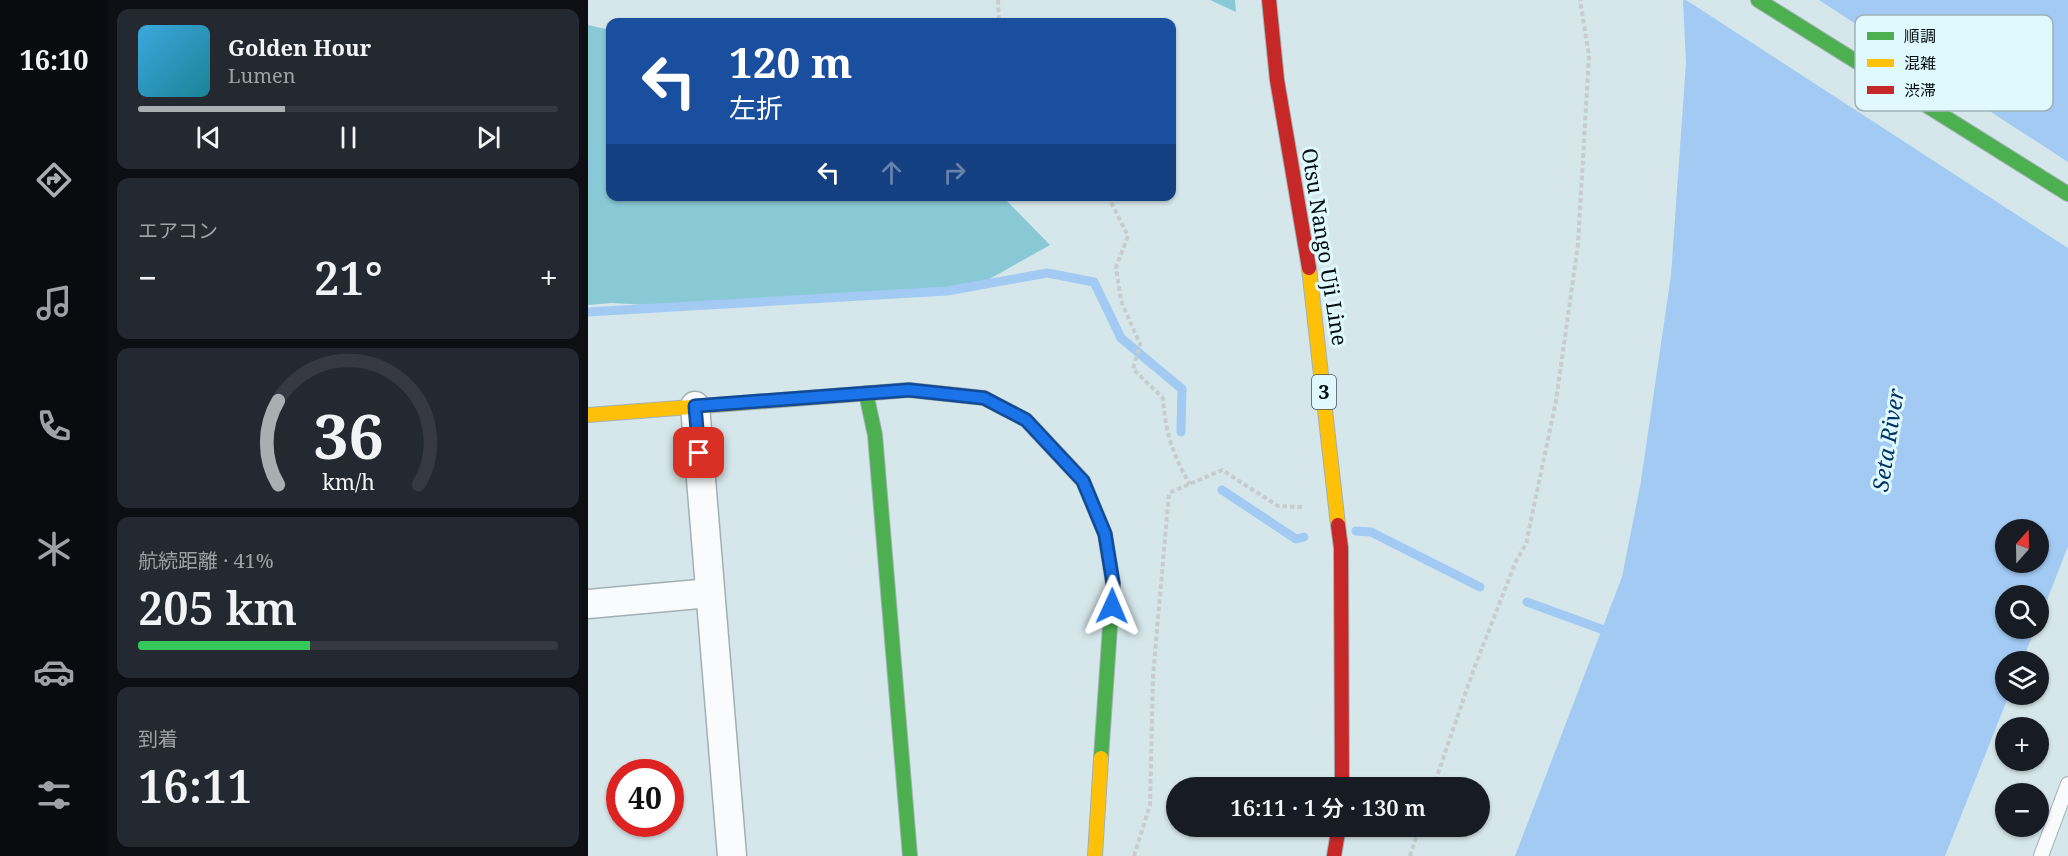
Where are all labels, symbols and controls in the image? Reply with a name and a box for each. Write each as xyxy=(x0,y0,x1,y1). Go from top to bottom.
legend xyxy=(1855,15,2053,111)
text: 順調 xyxy=(1904,25,1936,47)
text: Golden Hour xyxy=(228,32,371,62)
text: 120 m xyxy=(729,33,853,90)
text: 16:10 xyxy=(19,41,89,78)
icon: left xyxy=(630,42,708,120)
text: 混雑 xyxy=(1904,52,1936,74)
text: Lumen xyxy=(228,62,296,89)
text: 渋滞 xyxy=(1904,79,1936,101)
text: 左折 xyxy=(729,89,783,126)
icon: previous xyxy=(192,121,225,154)
icon: pause xyxy=(332,121,365,154)
icon: next xyxy=(472,121,505,154)
street label: Otsu Nango Uji Line xyxy=(1296,146,1354,348)
icon: left xyxy=(812,156,845,189)
icon: ahead xyxy=(875,156,908,189)
icon: right xyxy=(938,156,971,189)
icon: directions xyxy=(33,159,75,201)
text: エアコン xyxy=(138,217,218,244)
text: 21° xyxy=(314,247,383,308)
text: − xyxy=(138,255,157,300)
text: + xyxy=(540,255,558,300)
icon: music xyxy=(33,282,75,324)
road number: 3 xyxy=(1312,375,1336,409)
water label: Seta River xyxy=(1864,386,1910,493)
text: 36 xyxy=(313,392,383,477)
icon: phone xyxy=(33,405,75,447)
pin xyxy=(673,427,724,478)
icon: arrive xyxy=(682,436,715,469)
text: km/h xyxy=(322,467,375,496)
north arrow xyxy=(1995,519,2049,573)
map controls xyxy=(1995,519,2049,837)
icon: climate xyxy=(33,528,75,570)
text: 航続距離 · 41% xyxy=(138,547,274,574)
position arrow xyxy=(1080,574,1144,638)
text: 205 km xyxy=(138,577,297,638)
button: search xyxy=(1995,585,2049,639)
icon: car xyxy=(33,651,75,693)
button: layers xyxy=(1995,651,2049,705)
button: + xyxy=(1995,717,2049,771)
text: 到着 xyxy=(138,725,178,752)
text: 16:11 xyxy=(138,755,253,816)
speed limit sign: 40 xyxy=(606,759,684,837)
icon: filters xyxy=(33,774,75,816)
button: − xyxy=(1995,783,2049,837)
text: 16:11 · 1 分 · 130 m xyxy=(1230,792,1426,822)

